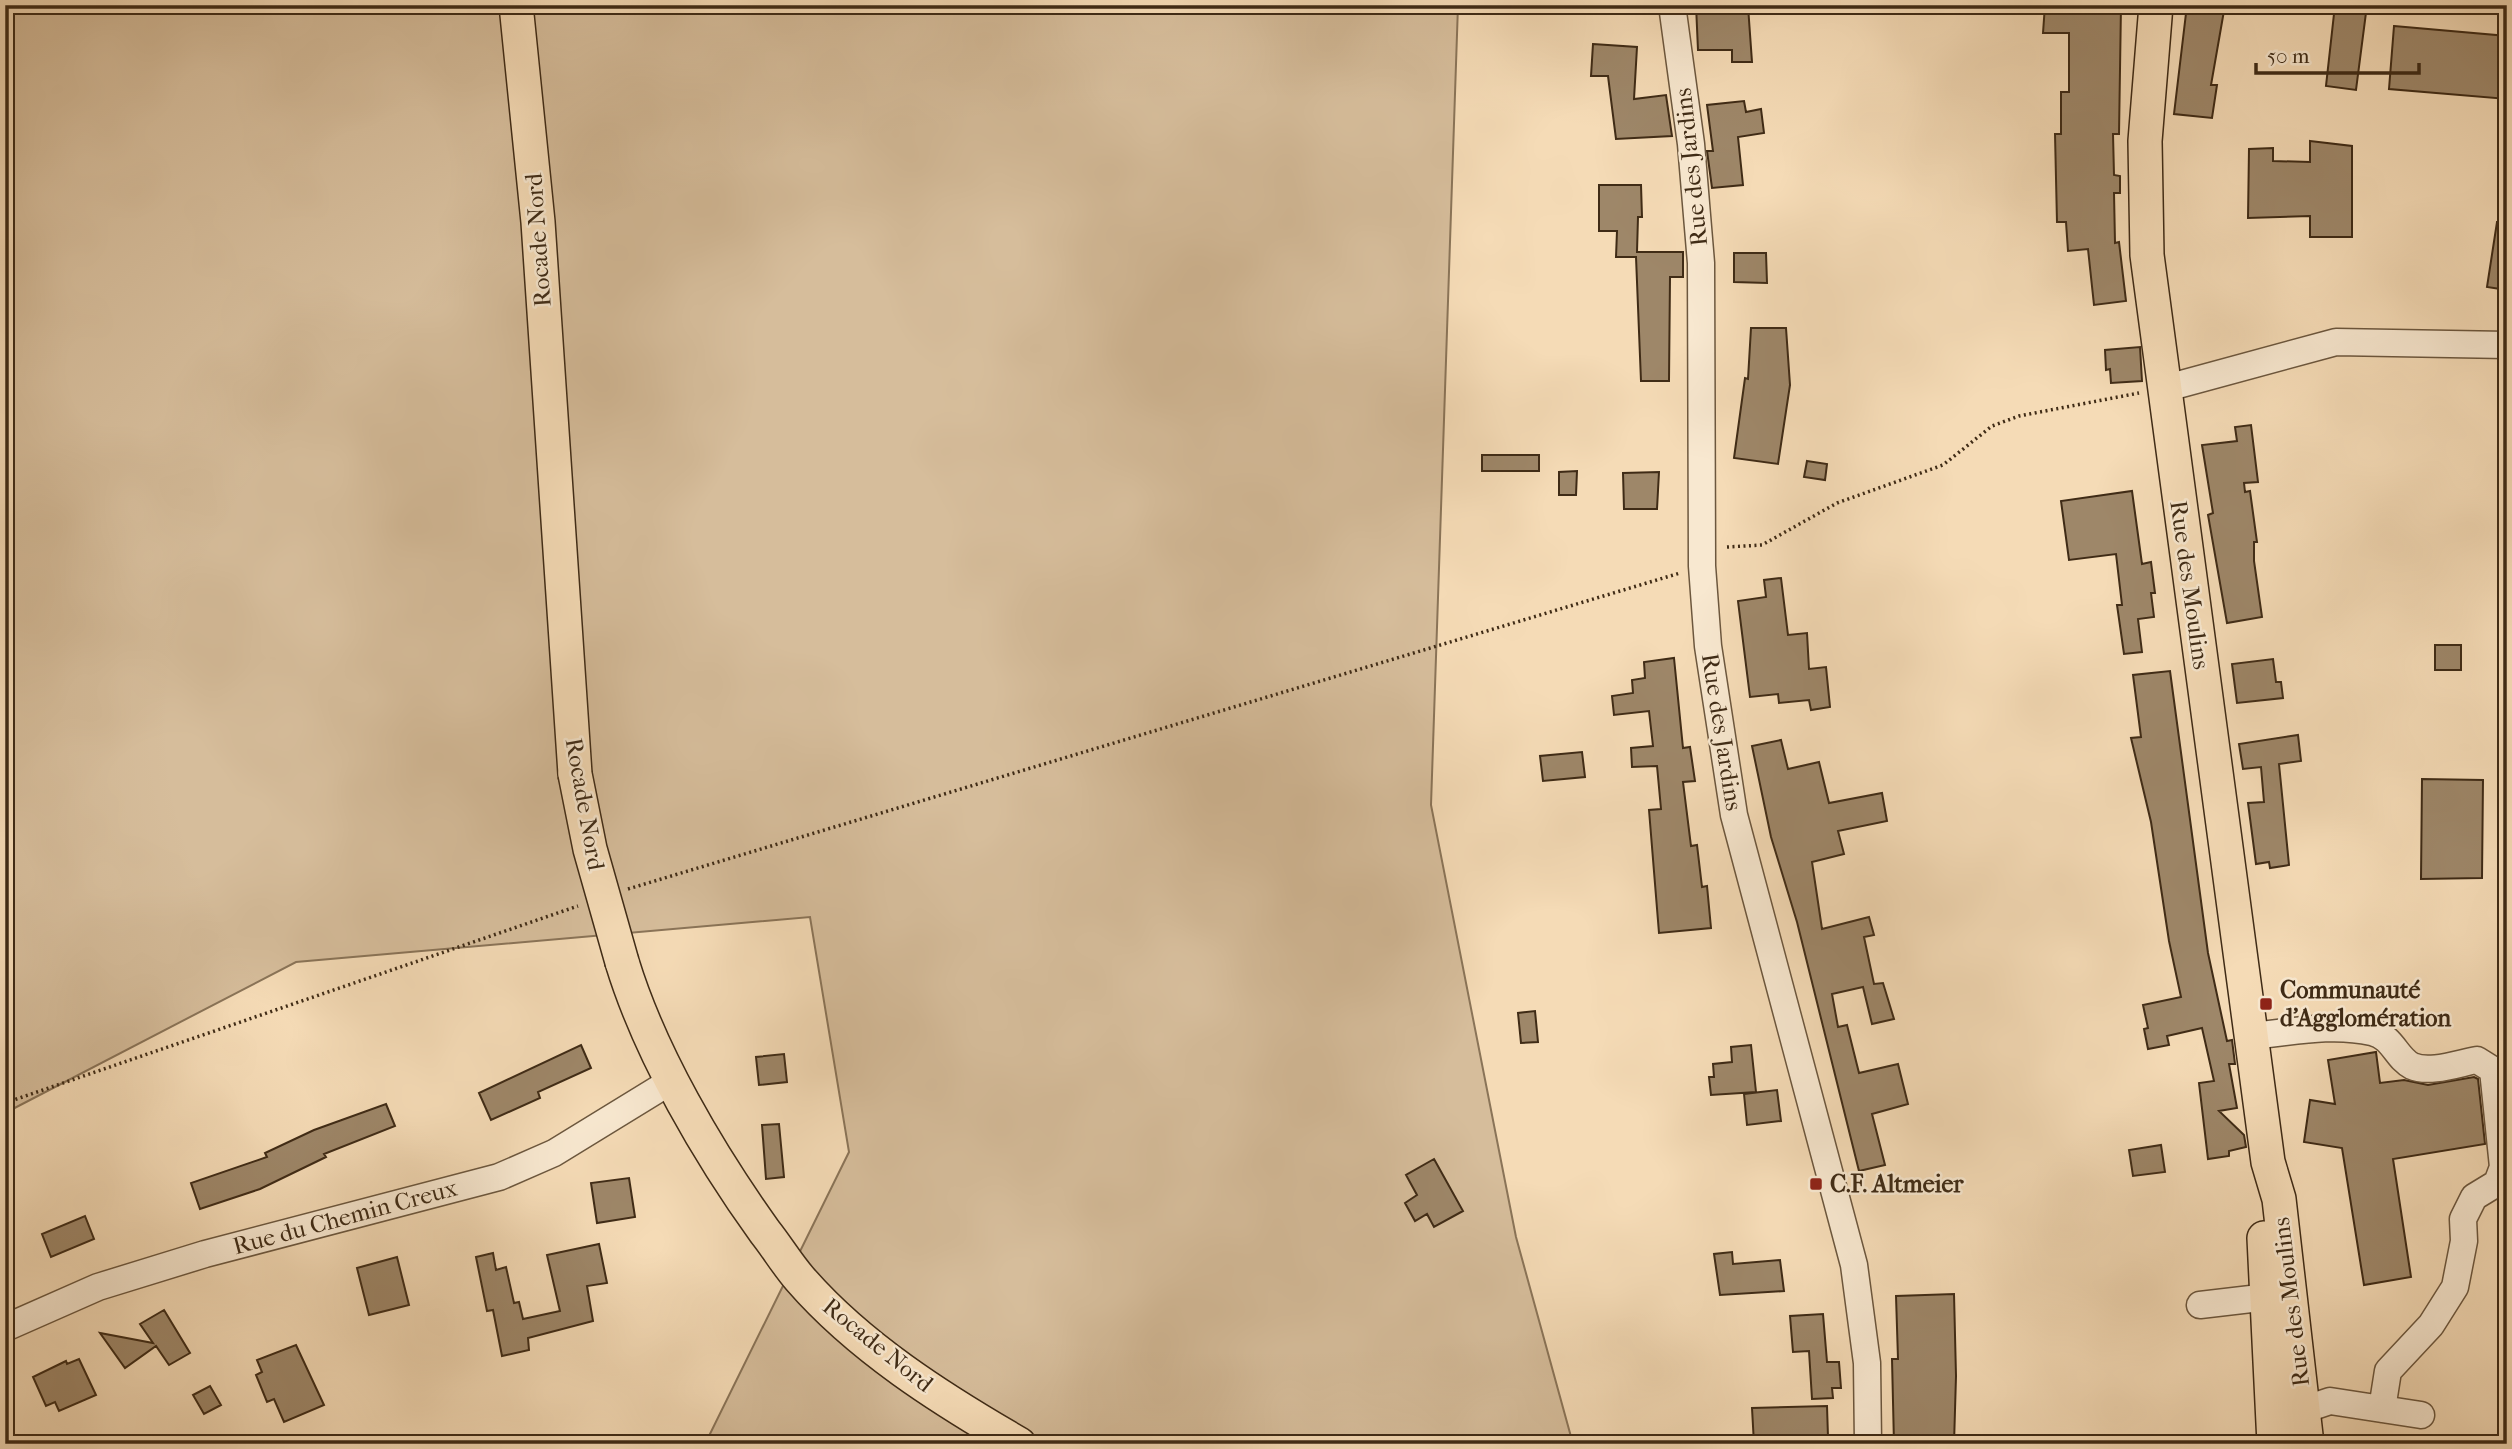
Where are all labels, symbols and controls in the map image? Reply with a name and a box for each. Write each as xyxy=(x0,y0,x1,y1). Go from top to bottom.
scale bar xyxy=(2256,32,2419,76)
text: 50 m xyxy=(2267,44,2310,68)
street label: Rue des Jardins xyxy=(1669,86,1713,247)
street label: Rocade Nord xyxy=(519,171,557,308)
street label: Rue des Moulins xyxy=(2164,499,2216,671)
street label: Rue des Jardins xyxy=(1696,651,1748,813)
street label: Rocade Nord xyxy=(560,736,611,873)
place label: Communauté d’Agglomération xyxy=(2280,976,2452,1032)
marker: Communauté d’Agglomération xyxy=(2258,996,2274,1012)
place label: C.F. Altmeier xyxy=(1830,1170,1964,1198)
street label: Rue du Chemin Creux xyxy=(230,1173,461,1260)
marker: C.F. Altmeier xyxy=(1808,1176,1824,1192)
street label: Rue des Moulins xyxy=(2267,1216,2315,1388)
street label: Rocade Nord xyxy=(817,1292,940,1399)

